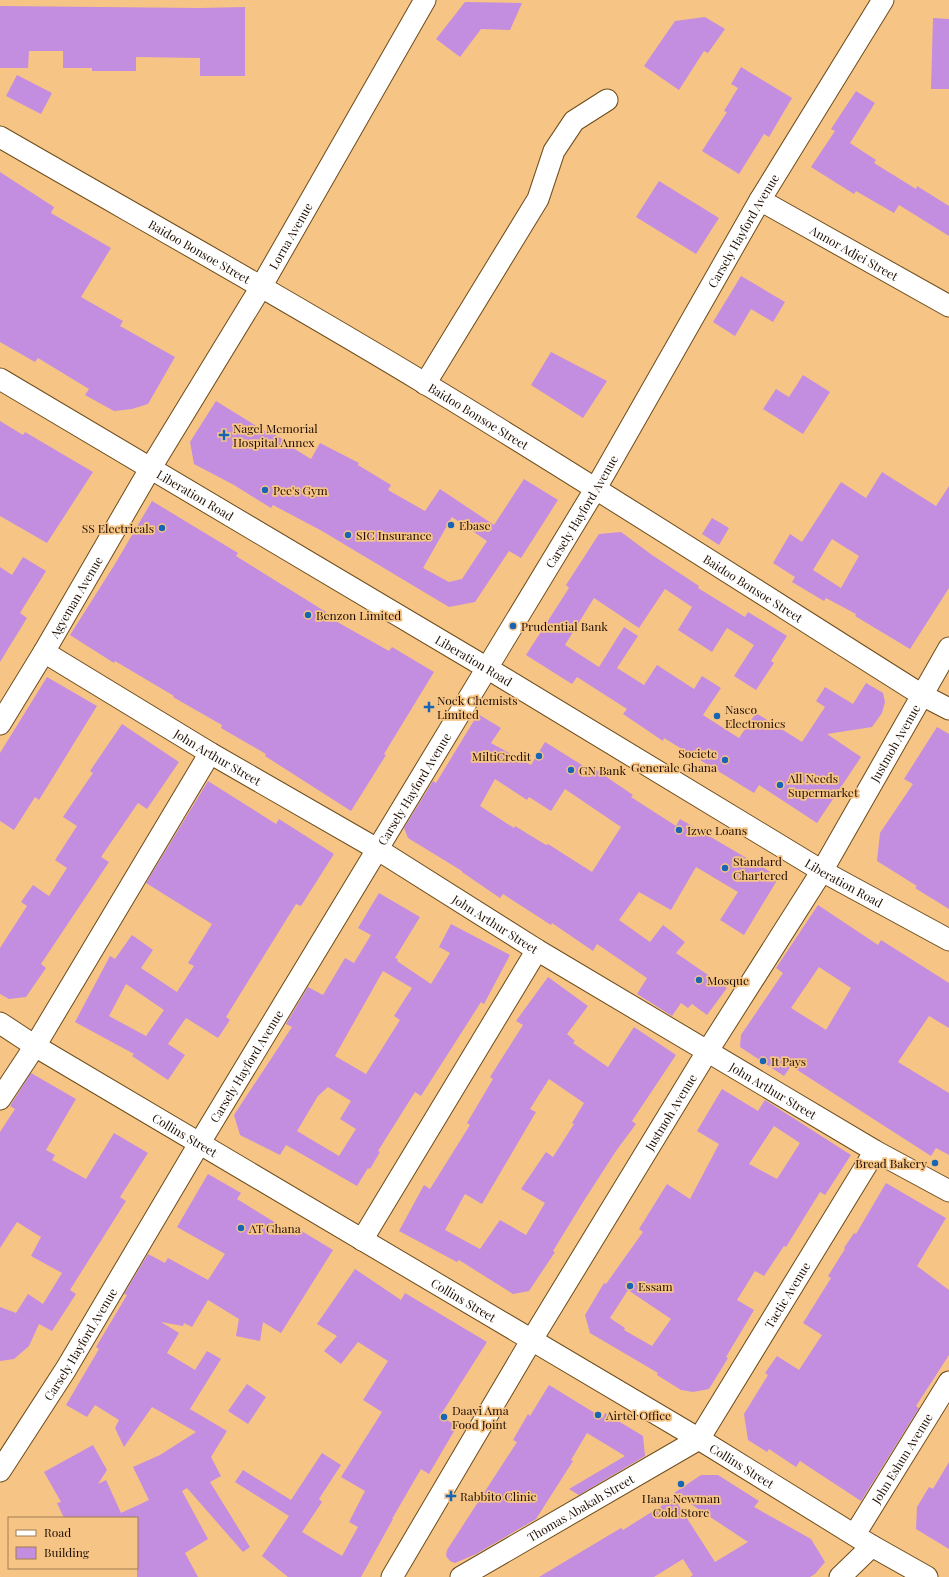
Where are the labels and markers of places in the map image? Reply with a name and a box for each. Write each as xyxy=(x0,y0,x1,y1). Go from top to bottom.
place label: Nagel Memorial Hospital Annex xyxy=(233,420,318,450)
marker: Nagel Memorial Hospital Annex xyxy=(218,429,230,441)
place label: Pee's Gym xyxy=(273,482,328,498)
marker: Pee's Gym xyxy=(260,485,270,495)
place label: Ebase xyxy=(459,517,490,533)
place label: SS Electricals xyxy=(82,520,154,536)
marker: Ebase xyxy=(446,520,456,530)
marker: SS Electricals xyxy=(157,523,167,533)
place label: SIC Insurance xyxy=(356,527,432,543)
marker: SIC Insurance xyxy=(343,530,353,540)
place label: Benzon Limited xyxy=(316,607,401,623)
marker: Benzon Limited xyxy=(303,610,313,620)
place label: Prudential Bank xyxy=(521,618,608,634)
marker: Prudential Bank xyxy=(508,621,518,631)
place label: Nock Chemists Limited xyxy=(437,692,518,722)
place label: Nasco Electronics xyxy=(725,701,785,731)
marker: Nock Chemists Limited xyxy=(424,702,434,712)
marker: Nasco Electronics xyxy=(712,711,722,721)
place label: Societe Generale Ghana xyxy=(631,745,717,775)
place label: MiltiCredit xyxy=(472,748,532,764)
marker: MiltiCredit xyxy=(534,751,544,761)
marker: Societe Generale Ghana xyxy=(720,755,730,765)
place label: GN Bank xyxy=(579,762,627,778)
marker: GN Bank xyxy=(566,765,576,775)
place label: All Needs Supermarket xyxy=(787,770,859,800)
marker: All Needs Supermarket xyxy=(775,780,785,790)
place label: Izwe Loans xyxy=(687,822,747,838)
marker: Izwe Loans xyxy=(674,825,684,835)
place label: Standard Chartered xyxy=(733,853,788,883)
marker: Standard Chartered xyxy=(720,863,730,873)
place label: Mosque xyxy=(707,972,749,988)
marker: Mosque xyxy=(694,975,704,985)
place label: It Pays xyxy=(771,1053,806,1069)
marker: It Pays xyxy=(758,1056,768,1066)
place label: Bread Bakery xyxy=(855,1155,927,1171)
marker: Bread Bakery xyxy=(930,1158,940,1168)
place label: AT Ghana xyxy=(248,1220,301,1236)
marker: AT Ghana xyxy=(236,1223,246,1233)
place label: Essam xyxy=(638,1278,673,1294)
marker: Essam xyxy=(625,1281,635,1291)
place label: Daavi Ama Food Joint xyxy=(452,1402,509,1432)
place label: Airtel Office xyxy=(605,1407,671,1423)
marker: Airtel Office xyxy=(593,1410,603,1420)
marker: Daavi Ama Food Joint xyxy=(439,1412,449,1422)
marker: Hana Newman Cold Store xyxy=(676,1479,686,1489)
place label: Rabbito Clinic xyxy=(460,1488,536,1504)
marker: Rabbito Clinic xyxy=(445,1490,457,1502)
place label: Hana Newman Cold Store xyxy=(642,1490,720,1520)

